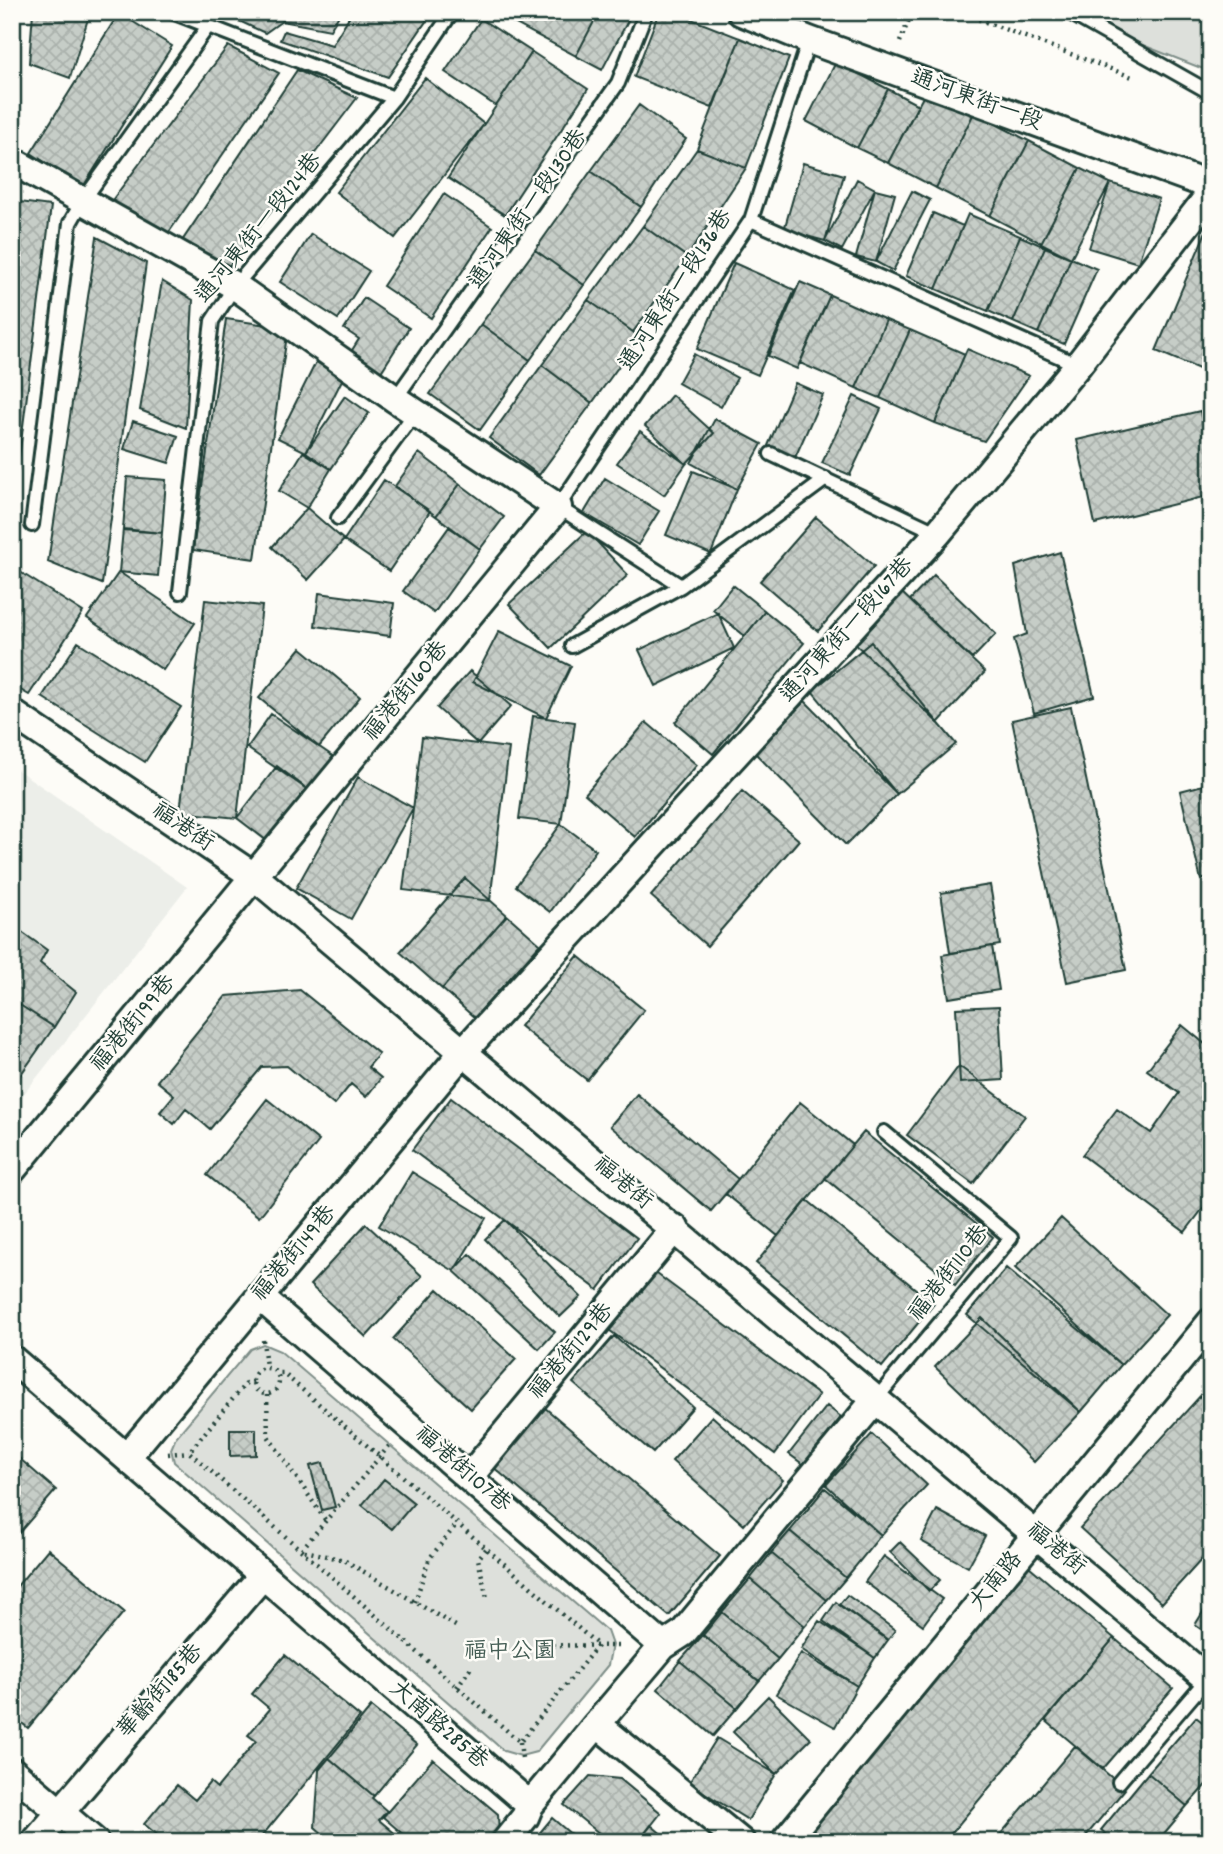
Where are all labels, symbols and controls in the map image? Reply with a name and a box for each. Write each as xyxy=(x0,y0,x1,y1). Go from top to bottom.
street label: 通河東街一段 xyxy=(906,62,1046,140)
street label: 通河東街一段130巷 xyxy=(461,122,597,297)
street label: 通河東街一段124巷 xyxy=(189,146,332,312)
street label: 通河東街一段136巷 xyxy=(612,203,742,379)
street label: 通河東街一段167巷 xyxy=(773,550,923,711)
street label: 福港街160巷 xyxy=(356,634,458,749)
street label: 福港街 xyxy=(144,795,220,861)
street label: 福港街199巷 xyxy=(83,967,185,1080)
street label: 福港街 xyxy=(585,1149,659,1219)
street label: 福港街149巷 xyxy=(245,1198,346,1309)
street label: 福港街110巷 xyxy=(902,1218,999,1329)
street label: 福港街129巷 xyxy=(522,1296,623,1408)
street label: 福港街107巷 xyxy=(406,1419,518,1522)
street label: 福港街 xyxy=(1018,1515,1092,1585)
street label: 大南路 xyxy=(962,1545,1032,1619)
street label: 華齡街185巷 xyxy=(110,1636,212,1747)
park label: 福中公園 xyxy=(464,1636,556,1669)
street label: 大南路285巷 xyxy=(381,1674,496,1779)

